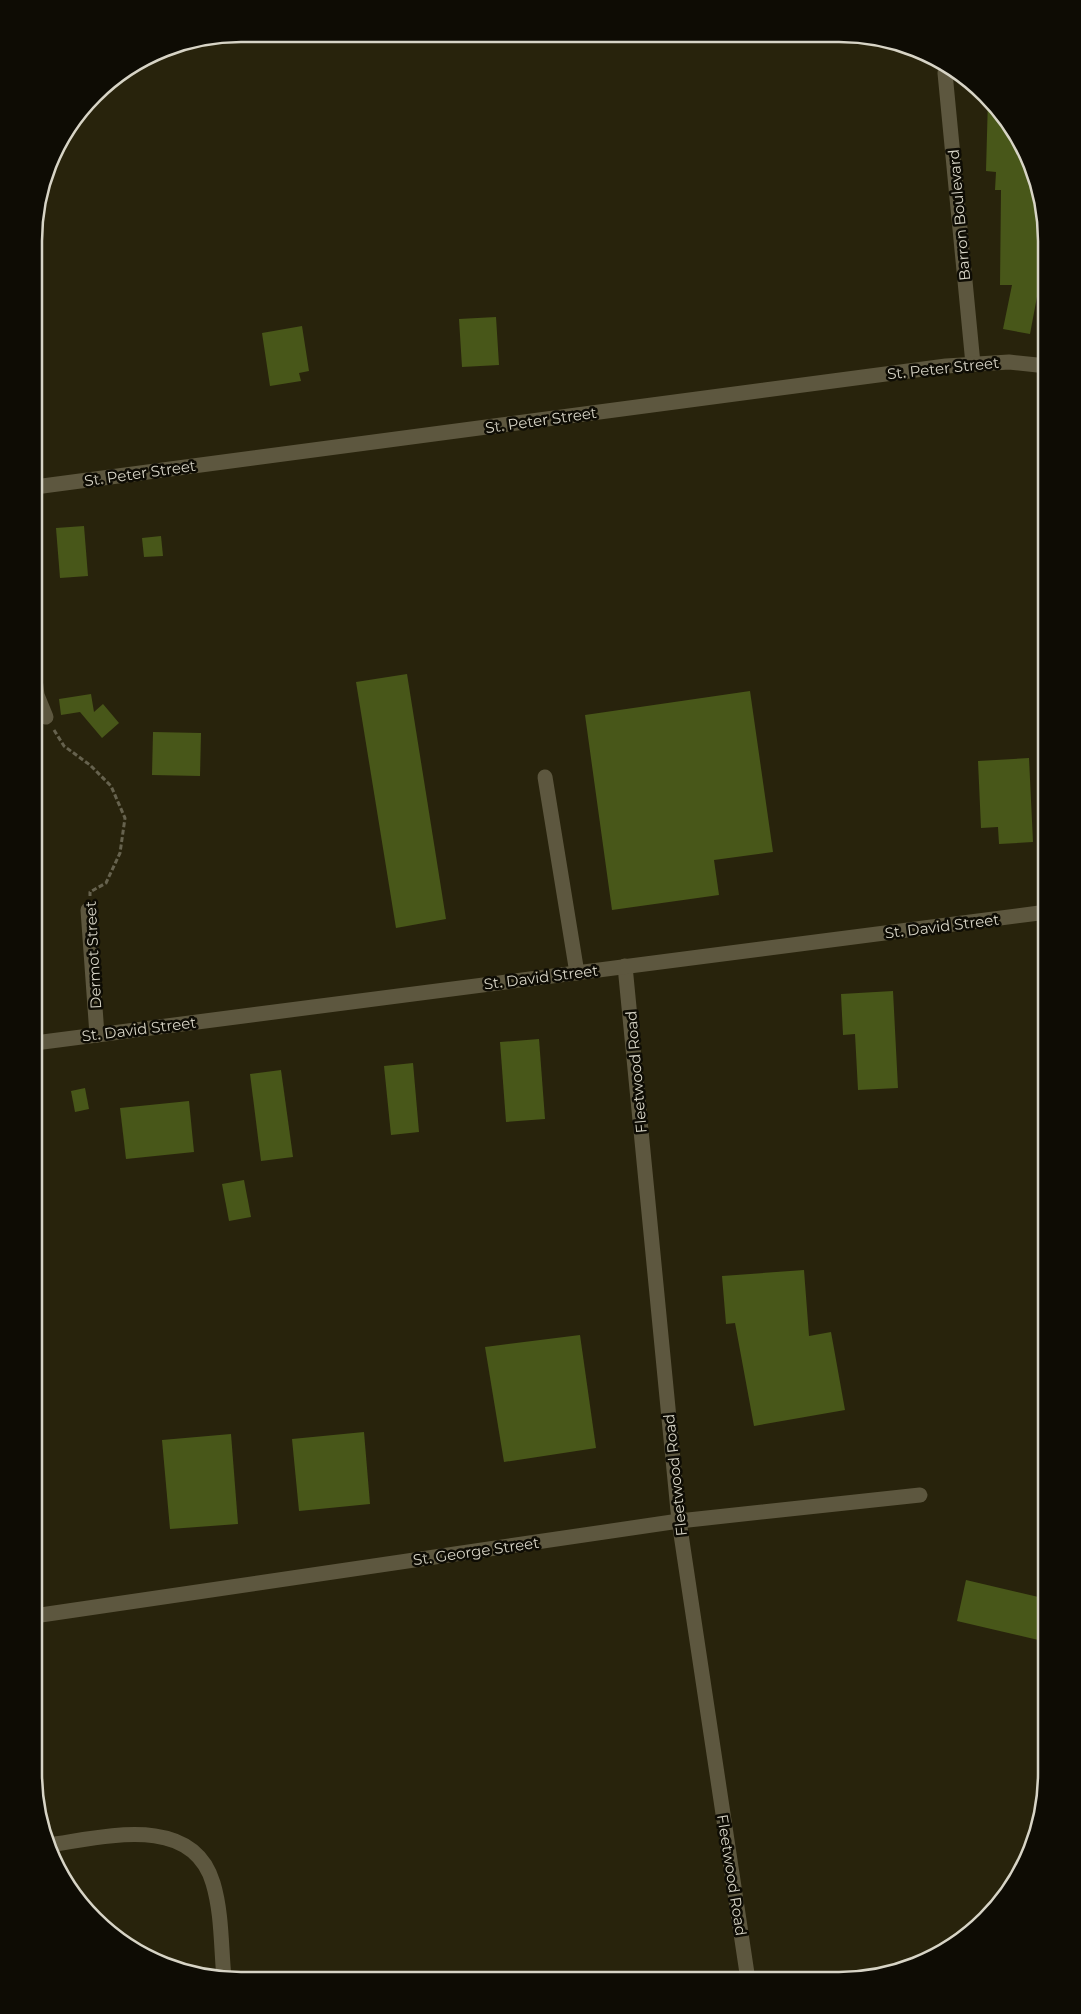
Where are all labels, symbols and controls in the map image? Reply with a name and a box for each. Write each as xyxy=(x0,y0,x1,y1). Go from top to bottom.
street label: Barron Boulevard xyxy=(944,149,974,281)
street label: St. Peter Street xyxy=(886,353,1000,383)
street label: St. Peter Street xyxy=(484,403,598,437)
street label: St. Peter Street xyxy=(83,456,197,490)
street label: Dermot Street xyxy=(81,901,105,1009)
street label: St. David Street xyxy=(884,910,1000,942)
street label: St. David Street xyxy=(483,961,599,993)
street label: Fleetwood Road xyxy=(621,1010,651,1134)
street label: St. David Street xyxy=(81,1013,197,1045)
street label: Fleetwood Road xyxy=(659,1413,691,1537)
street label: St. George Street xyxy=(412,1533,540,1569)
street label: Fleetwood Road xyxy=(713,1813,751,1937)

